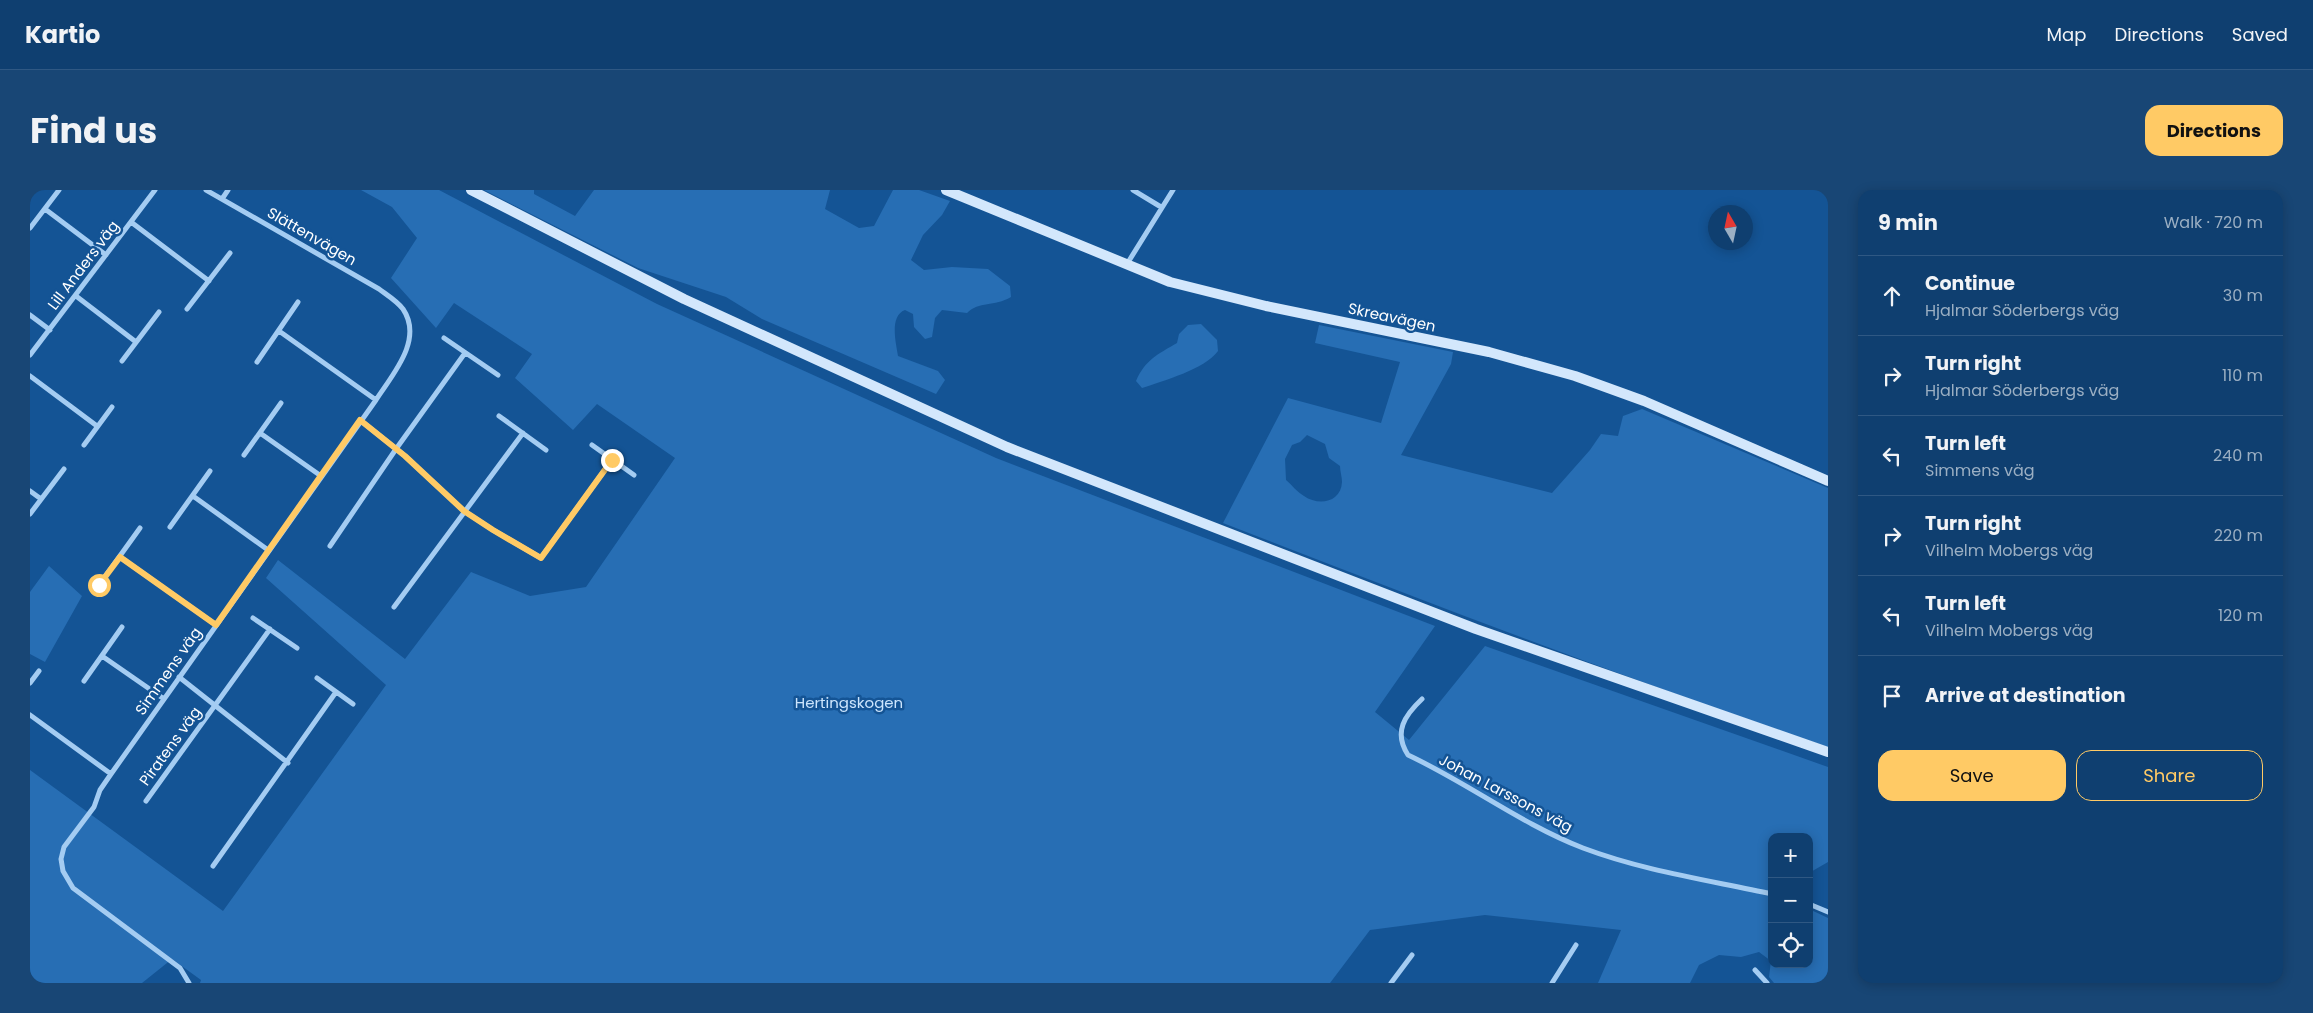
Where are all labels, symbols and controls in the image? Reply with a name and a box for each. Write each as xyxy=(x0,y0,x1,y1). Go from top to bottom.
text: Kartio xyxy=(25,18,100,51)
text: Map xyxy=(2047,22,2086,47)
text: Directions xyxy=(2114,22,2204,47)
text: Saved xyxy=(2232,22,2288,47)
button: Directions xyxy=(2145,105,2283,156)
text: Find us xyxy=(30,106,157,155)
street label: Slättenvägen xyxy=(263,202,361,270)
north arrow xyxy=(1708,205,1753,250)
text: 9 min xyxy=(1878,208,1938,237)
text: Walk · 720 m xyxy=(2164,211,2263,234)
street label: Lill Anders väg xyxy=(42,216,124,314)
text: Continue xyxy=(1925,270,2015,297)
icon: ahead xyxy=(1878,282,1906,310)
text: 30 m xyxy=(2223,284,2263,307)
street label: Skreavägen xyxy=(1346,297,1438,337)
text: Hjalmar Söderbergs väg xyxy=(1925,299,2119,322)
text: Turn right xyxy=(1925,350,2021,377)
icon: right xyxy=(1878,362,1906,390)
text: 110 m xyxy=(2222,364,2263,387)
text: Hjalmar Söderbergs väg xyxy=(1925,379,2119,402)
text: Turn left xyxy=(1925,430,2006,457)
icon: left xyxy=(1878,442,1906,470)
text: 240 m xyxy=(2213,444,2263,467)
route end xyxy=(601,449,624,472)
text: Simmens väg xyxy=(1925,459,2035,482)
text: Turn right xyxy=(1925,510,2021,537)
icon: right xyxy=(1878,522,1906,550)
text: 220 m xyxy=(2214,524,2263,547)
text: Vilhelm Mobergs väg xyxy=(1925,539,2093,562)
route start xyxy=(88,574,111,597)
text: Turn left xyxy=(1925,590,2006,617)
icon: left xyxy=(1878,602,1906,630)
text: 120 m xyxy=(2218,604,2263,627)
text: Vilhelm Mobergs väg xyxy=(1925,619,2093,642)
street label: Simmens väg xyxy=(130,623,206,719)
icon: arrive xyxy=(1878,682,1906,710)
text: Arrive at destination xyxy=(1925,682,2126,709)
park label: Hertingskogen xyxy=(795,692,903,713)
street label: Piratens väg xyxy=(134,702,206,790)
street label: Johan Larssons väg xyxy=(1436,749,1576,837)
button: Save xyxy=(1878,750,2066,801)
button: Share xyxy=(2076,750,2263,801)
map controls xyxy=(1768,833,1813,968)
button: + xyxy=(1768,833,1813,878)
button: − xyxy=(1768,878,1813,923)
button: locate xyxy=(1768,923,1813,968)

